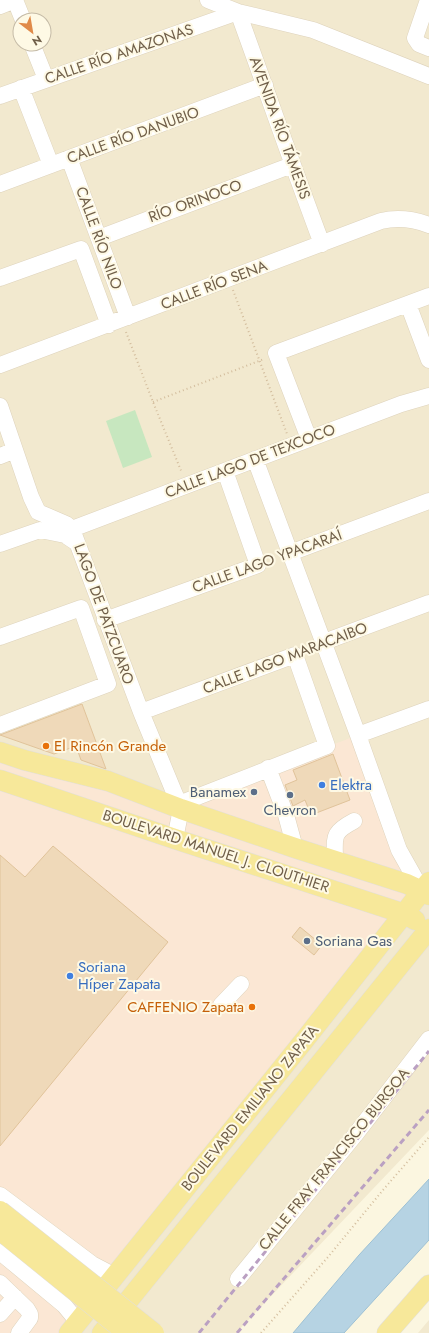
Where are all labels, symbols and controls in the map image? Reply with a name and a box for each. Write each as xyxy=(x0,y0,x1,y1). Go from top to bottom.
north arrow xyxy=(12,12,52,52)
street label: CALLE RÍO AMAZONAS xyxy=(42,18,196,90)
text: N xyxy=(29,31,45,50)
street label: AVENIDA RÍO TÁMESIS xyxy=(244,54,316,202)
street label: CALLE RÍO DANUBIO xyxy=(64,101,202,169)
street label: RÍO ORINOCO xyxy=(145,174,245,228)
street label: CALLE RÍO NILO xyxy=(70,183,128,293)
street label: CALLE RÍO SENA xyxy=(157,255,271,315)
street label: CALLE LAGO DE TEXCOCO xyxy=(162,418,338,504)
street label: CALLE LAGO YPACARAÍ xyxy=(189,524,345,598)
street label: LAGO DE PATZCUARO xyxy=(68,541,140,688)
street label: CALLE LAGO MARACAIBO xyxy=(200,616,371,700)
place label: El Rincón Grande xyxy=(54,735,167,757)
marker: El Rincón Grande xyxy=(41,741,51,751)
place label: Elektra xyxy=(330,774,372,796)
marker: Elektra xyxy=(317,780,327,790)
place label: Banamex xyxy=(190,781,247,803)
marker: Banamex xyxy=(249,787,259,797)
marker: Chevron xyxy=(285,790,295,800)
place label: Chevron xyxy=(263,799,317,821)
street label: BOULEVARD MANUEL J. CLOUTHIER xyxy=(100,804,333,898)
place label: Soriana Gas xyxy=(315,930,392,952)
marker: Soriana Gas xyxy=(302,936,312,946)
place label: Soriana Híper Zapata xyxy=(78,956,161,995)
marker: Soriana Híper Zapata xyxy=(65,971,75,981)
place label: CAFFENIO Zapata xyxy=(127,996,244,1018)
marker: CAFFENIO Zapata xyxy=(247,1002,257,1012)
street label: BOULEVARD EMILIANO ZAPATA xyxy=(176,1020,324,1196)
street label: CALLE FRAY FRANCISCO BURGOA xyxy=(253,1063,415,1255)

